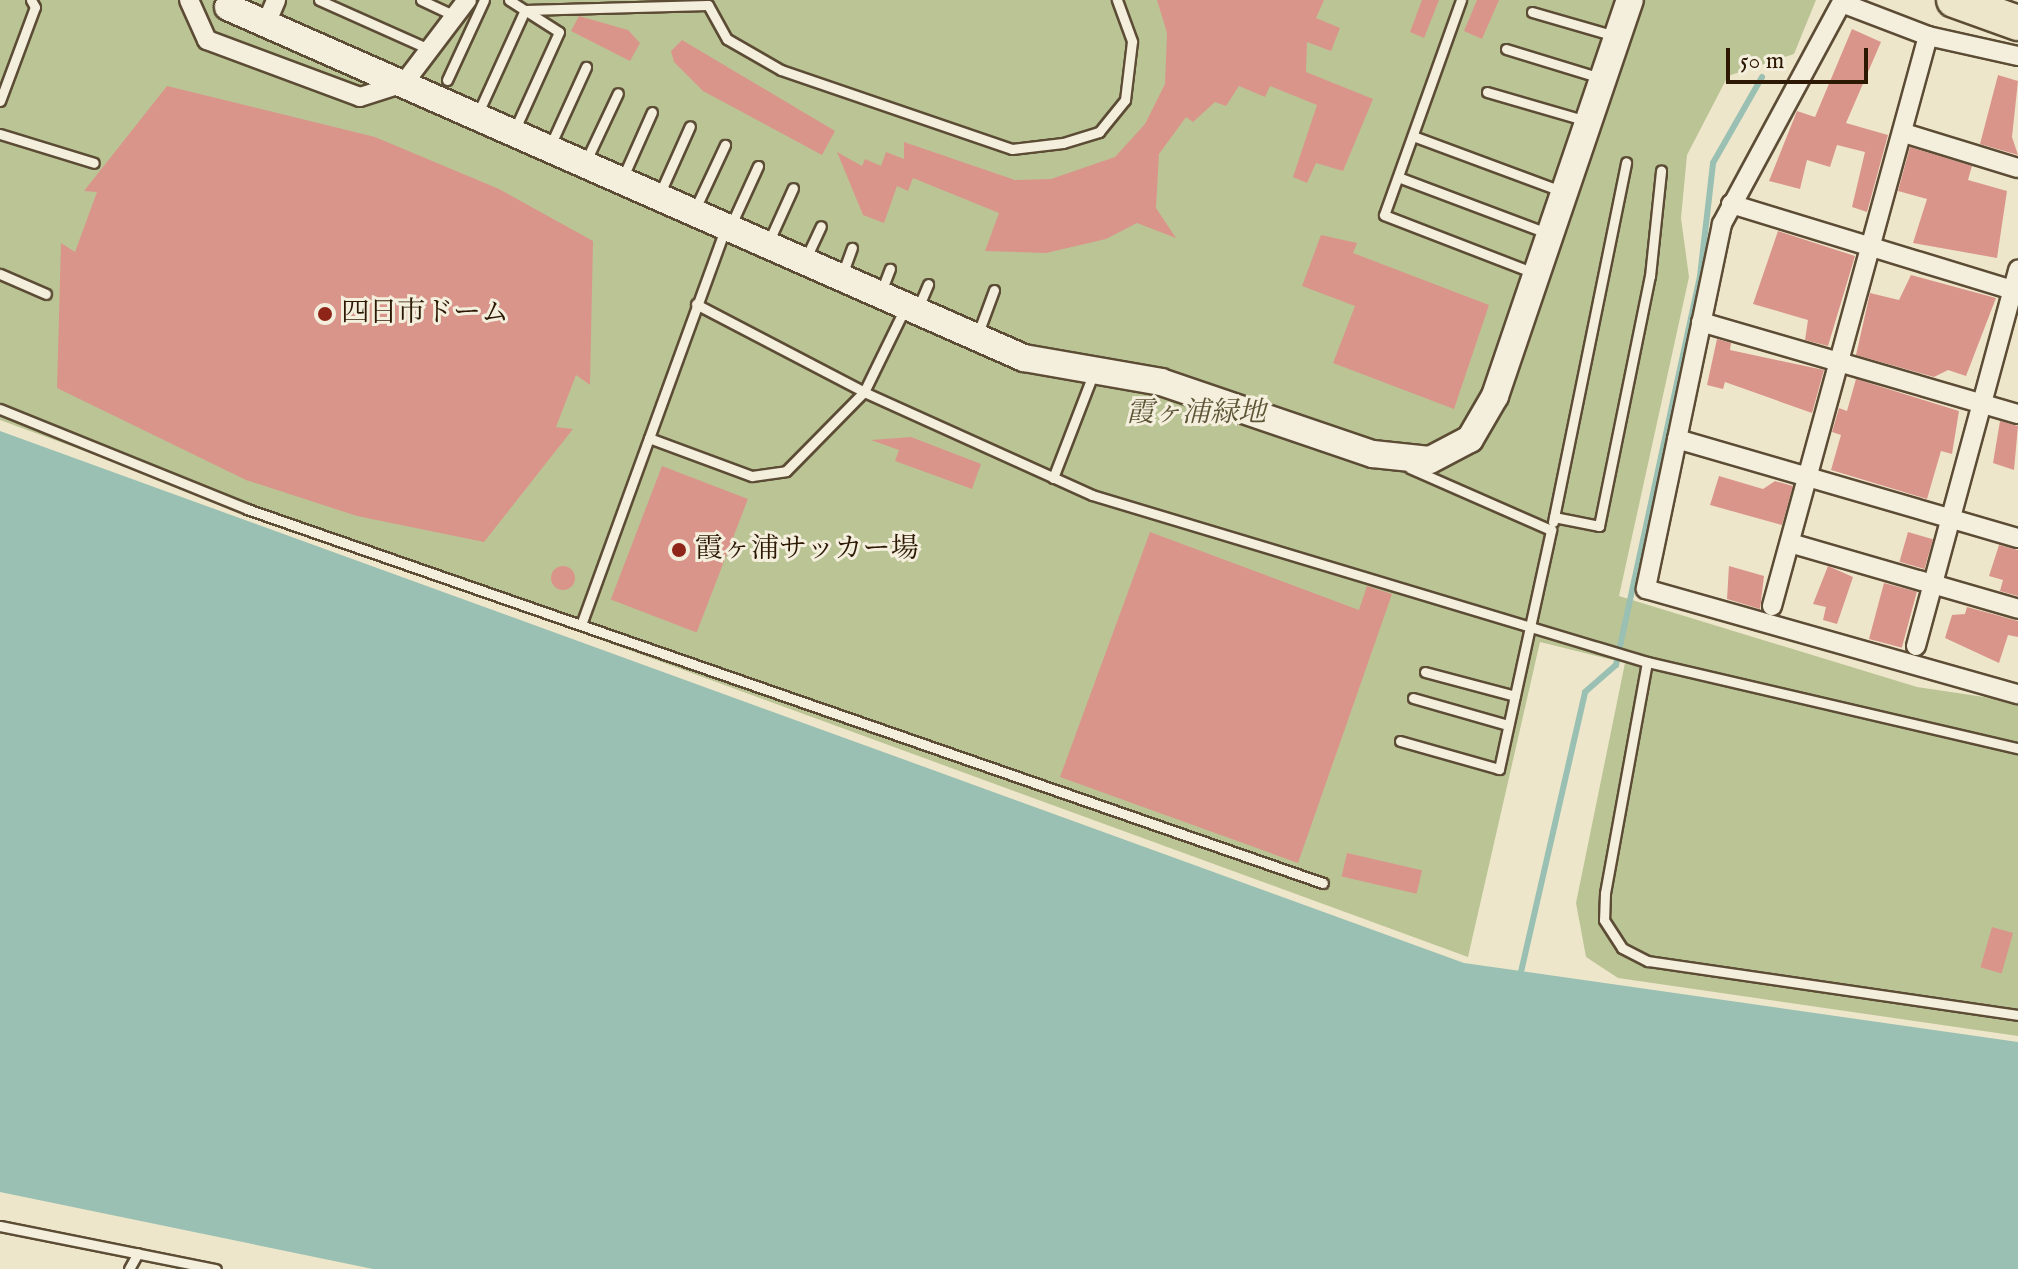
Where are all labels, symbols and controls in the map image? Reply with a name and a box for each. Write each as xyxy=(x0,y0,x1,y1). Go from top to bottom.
scale bar xyxy=(1730,32,1872,82)
text: 50 m xyxy=(1740,46,1784,77)
place label: 四日市ドーム xyxy=(341,297,509,331)
marker: 四日市ドーム xyxy=(316,305,334,323)
park label: 霞ヶ浦緑地 xyxy=(1126,397,1266,431)
place label: 霞ヶ浦サッカー場 xyxy=(695,533,919,567)
marker: 霞ヶ浦サッカー場 xyxy=(670,541,688,559)

